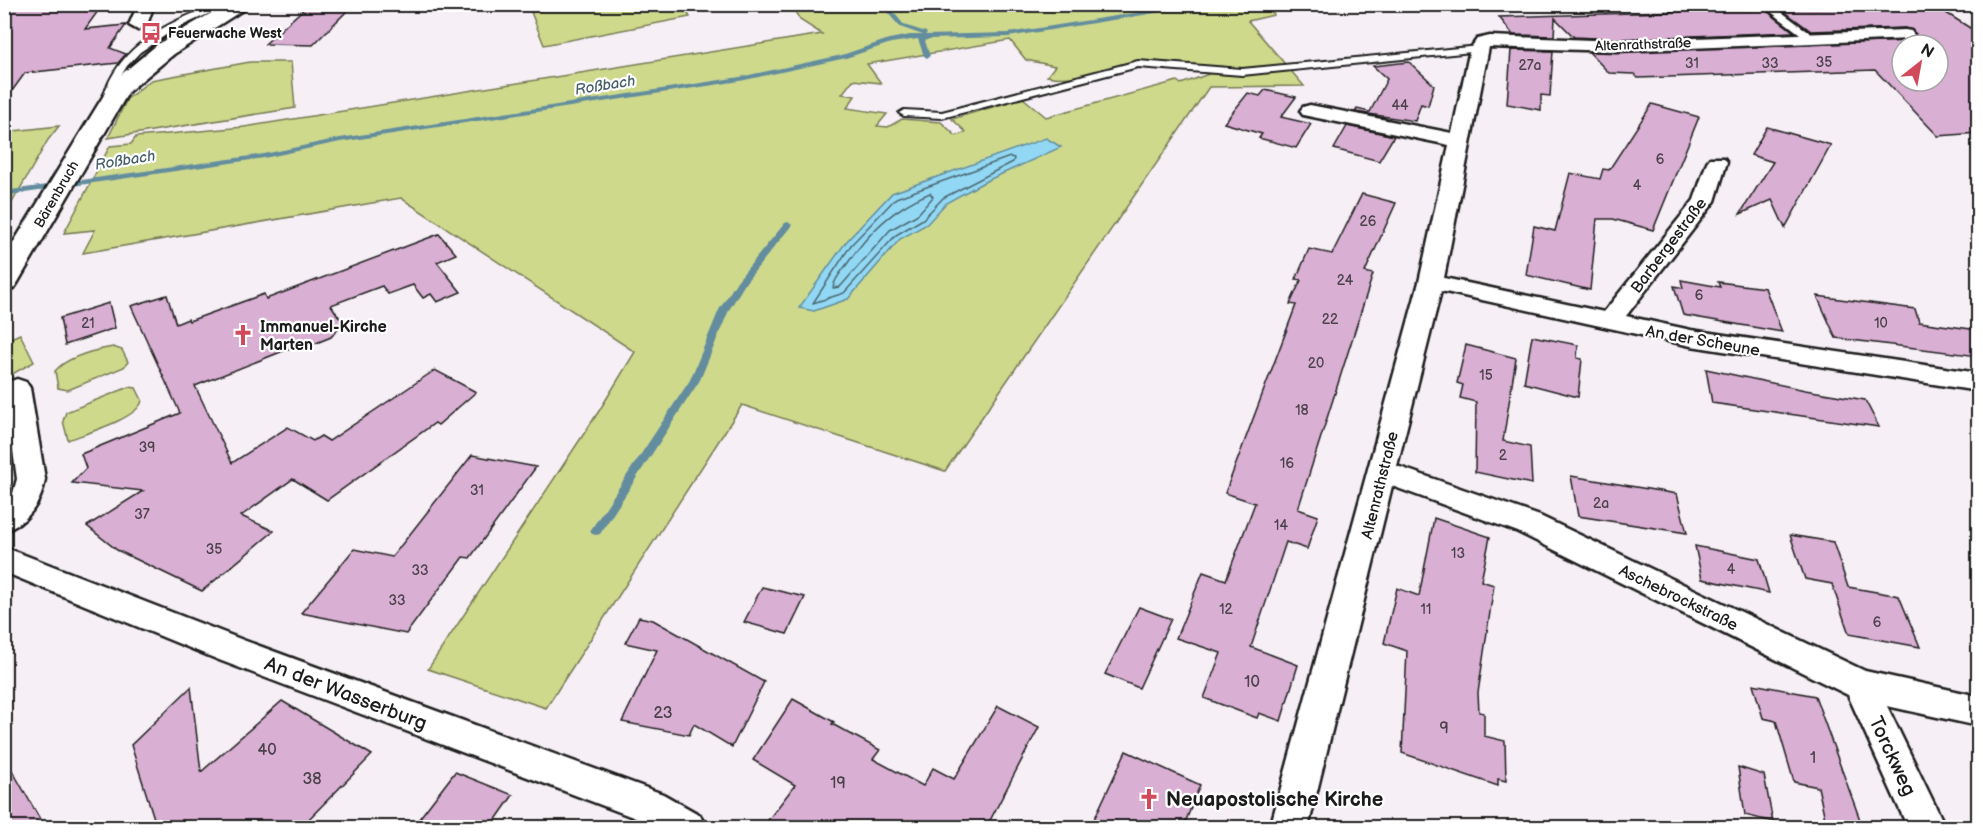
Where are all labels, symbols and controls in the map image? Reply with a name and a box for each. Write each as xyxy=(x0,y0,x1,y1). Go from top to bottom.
bus stop icon: Feuerwache West xyxy=(139,21,163,45)
place label: Feuerwache West xyxy=(168,25,282,42)
north arrow xyxy=(1890,33,1950,93)
street label: Altenrathstraße xyxy=(1594,34,1692,55)
text: N xyxy=(1917,40,1937,63)
house number: 35 xyxy=(1816,54,1832,71)
house number: 31 xyxy=(1685,55,1699,72)
house number: 33 xyxy=(1761,55,1779,72)
house number: 27a xyxy=(1518,57,1542,74)
water label: Roßbach xyxy=(574,71,637,100)
house number: 44 xyxy=(1391,97,1409,114)
water label: Roßbach xyxy=(94,146,157,175)
house number: 6 xyxy=(1656,151,1665,168)
street label: Bärenbruch xyxy=(30,158,83,231)
house number: 4 xyxy=(1633,177,1642,194)
street label: Barbergestraße xyxy=(1627,194,1711,297)
house number: 26 xyxy=(1360,213,1377,230)
house number: 24 xyxy=(1337,272,1354,289)
house number: 6 xyxy=(1695,287,1704,304)
house number: 22 xyxy=(1322,311,1339,328)
house number: 21 xyxy=(81,315,95,332)
house number: 10 xyxy=(1874,315,1888,332)
place label: Immanuel-Kirche Marten xyxy=(260,318,387,355)
street label: An der Scheune xyxy=(1644,322,1762,361)
church icon: Immanuel-Kirche Marten xyxy=(231,323,255,347)
house number: 20 xyxy=(1308,355,1324,372)
house number: 15 xyxy=(1479,367,1493,384)
house number: 18 xyxy=(1295,402,1309,419)
street label: Altenrathstraße xyxy=(1358,429,1403,541)
house number: 39 xyxy=(139,439,155,456)
house number: 2 xyxy=(1499,447,1508,464)
house number: 16 xyxy=(1280,455,1294,472)
house number: 31 xyxy=(470,482,484,499)
house number: 2a xyxy=(1593,495,1609,512)
house number: 37 xyxy=(134,506,150,523)
house number: 14 xyxy=(1274,517,1288,534)
house number: 35 xyxy=(206,541,222,558)
house number: 13 xyxy=(1451,545,1465,562)
street label: Aschebrockstraße xyxy=(1616,561,1741,636)
house number: 4 xyxy=(1727,561,1736,578)
house number: 33 xyxy=(411,562,429,579)
house number: 33 xyxy=(388,592,406,609)
house number: 12 xyxy=(1219,601,1234,618)
house number: 11 xyxy=(1421,601,1431,618)
house number: 6 xyxy=(1873,614,1882,631)
street label: An der Wasserburg xyxy=(261,652,430,736)
house number: 10 xyxy=(1244,673,1260,692)
house number: 23 xyxy=(654,704,673,723)
street label: Torckweg xyxy=(1863,713,1921,800)
house number: 9 xyxy=(1439,719,1449,738)
house number: 40 xyxy=(257,741,277,760)
house number: 1 xyxy=(1810,749,1816,768)
house number: 38 xyxy=(302,770,322,789)
house number: 19 xyxy=(830,774,846,793)
church icon: Neuapostolische Kirche xyxy=(1137,787,1161,811)
place label: Neuapostolische Kirche xyxy=(1166,788,1383,812)

